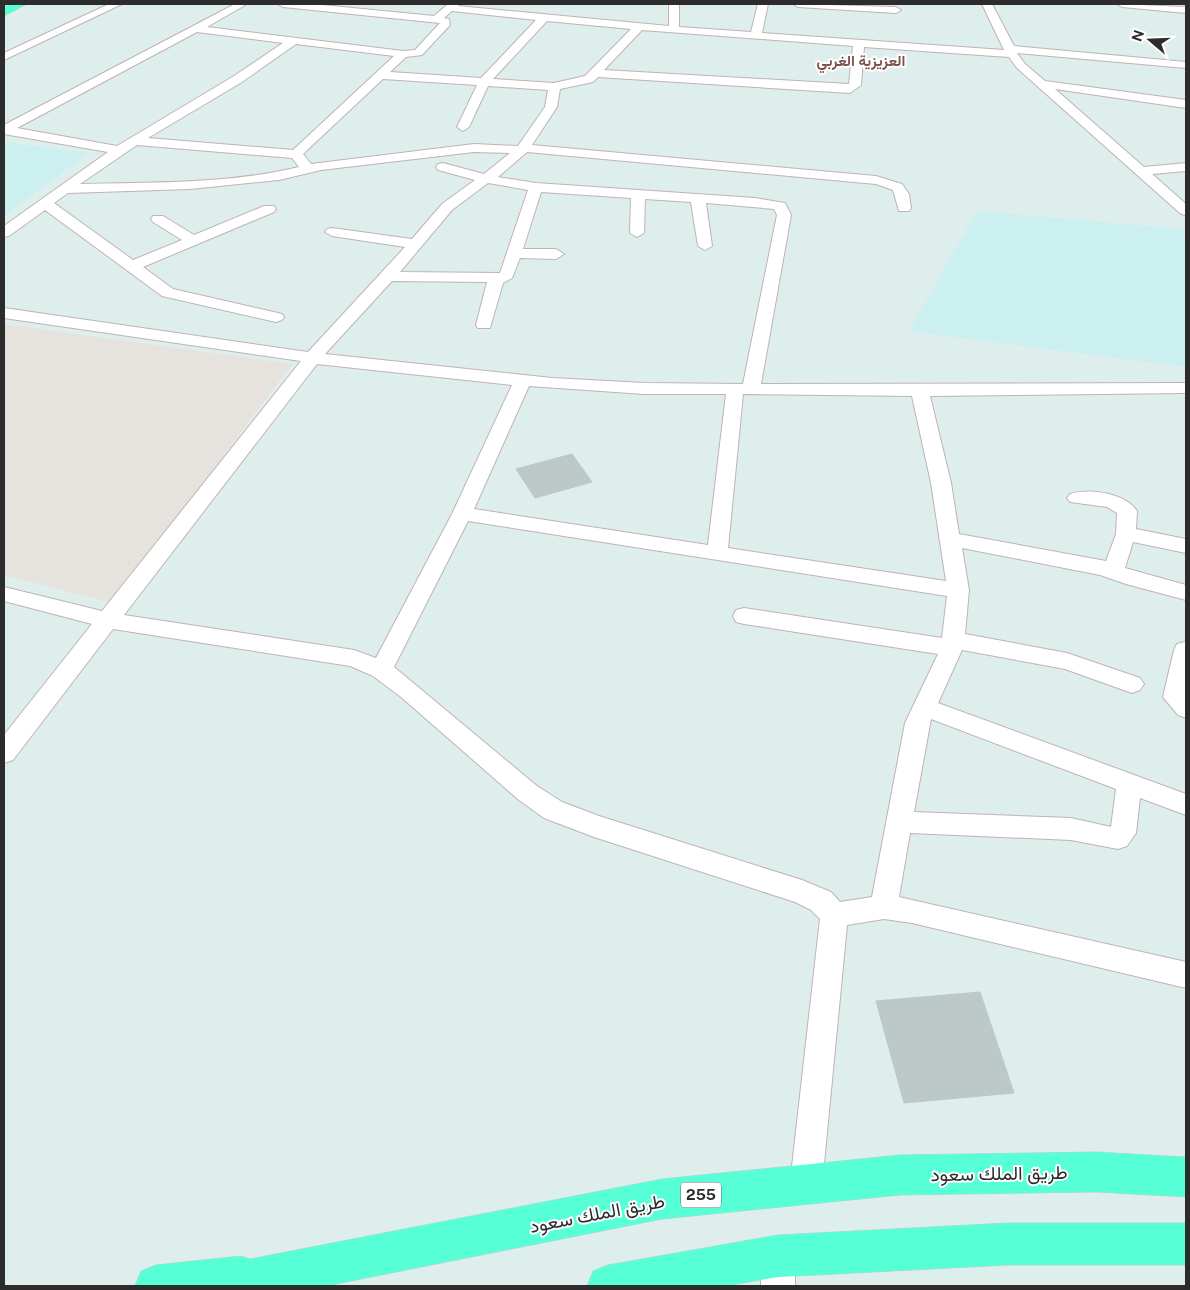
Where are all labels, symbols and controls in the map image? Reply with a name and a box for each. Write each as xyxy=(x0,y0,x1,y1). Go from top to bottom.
north arrow xyxy=(1125,15,1175,65)
text: N xyxy=(1128,28,1147,44)
district label: العزيزية الغربي xyxy=(817,52,905,74)
street label: طريق الملك سعود xyxy=(930,1161,1068,1186)
road number: 255 xyxy=(681,1182,721,1208)
street label: طريق الملك سعود xyxy=(528,1189,667,1238)

